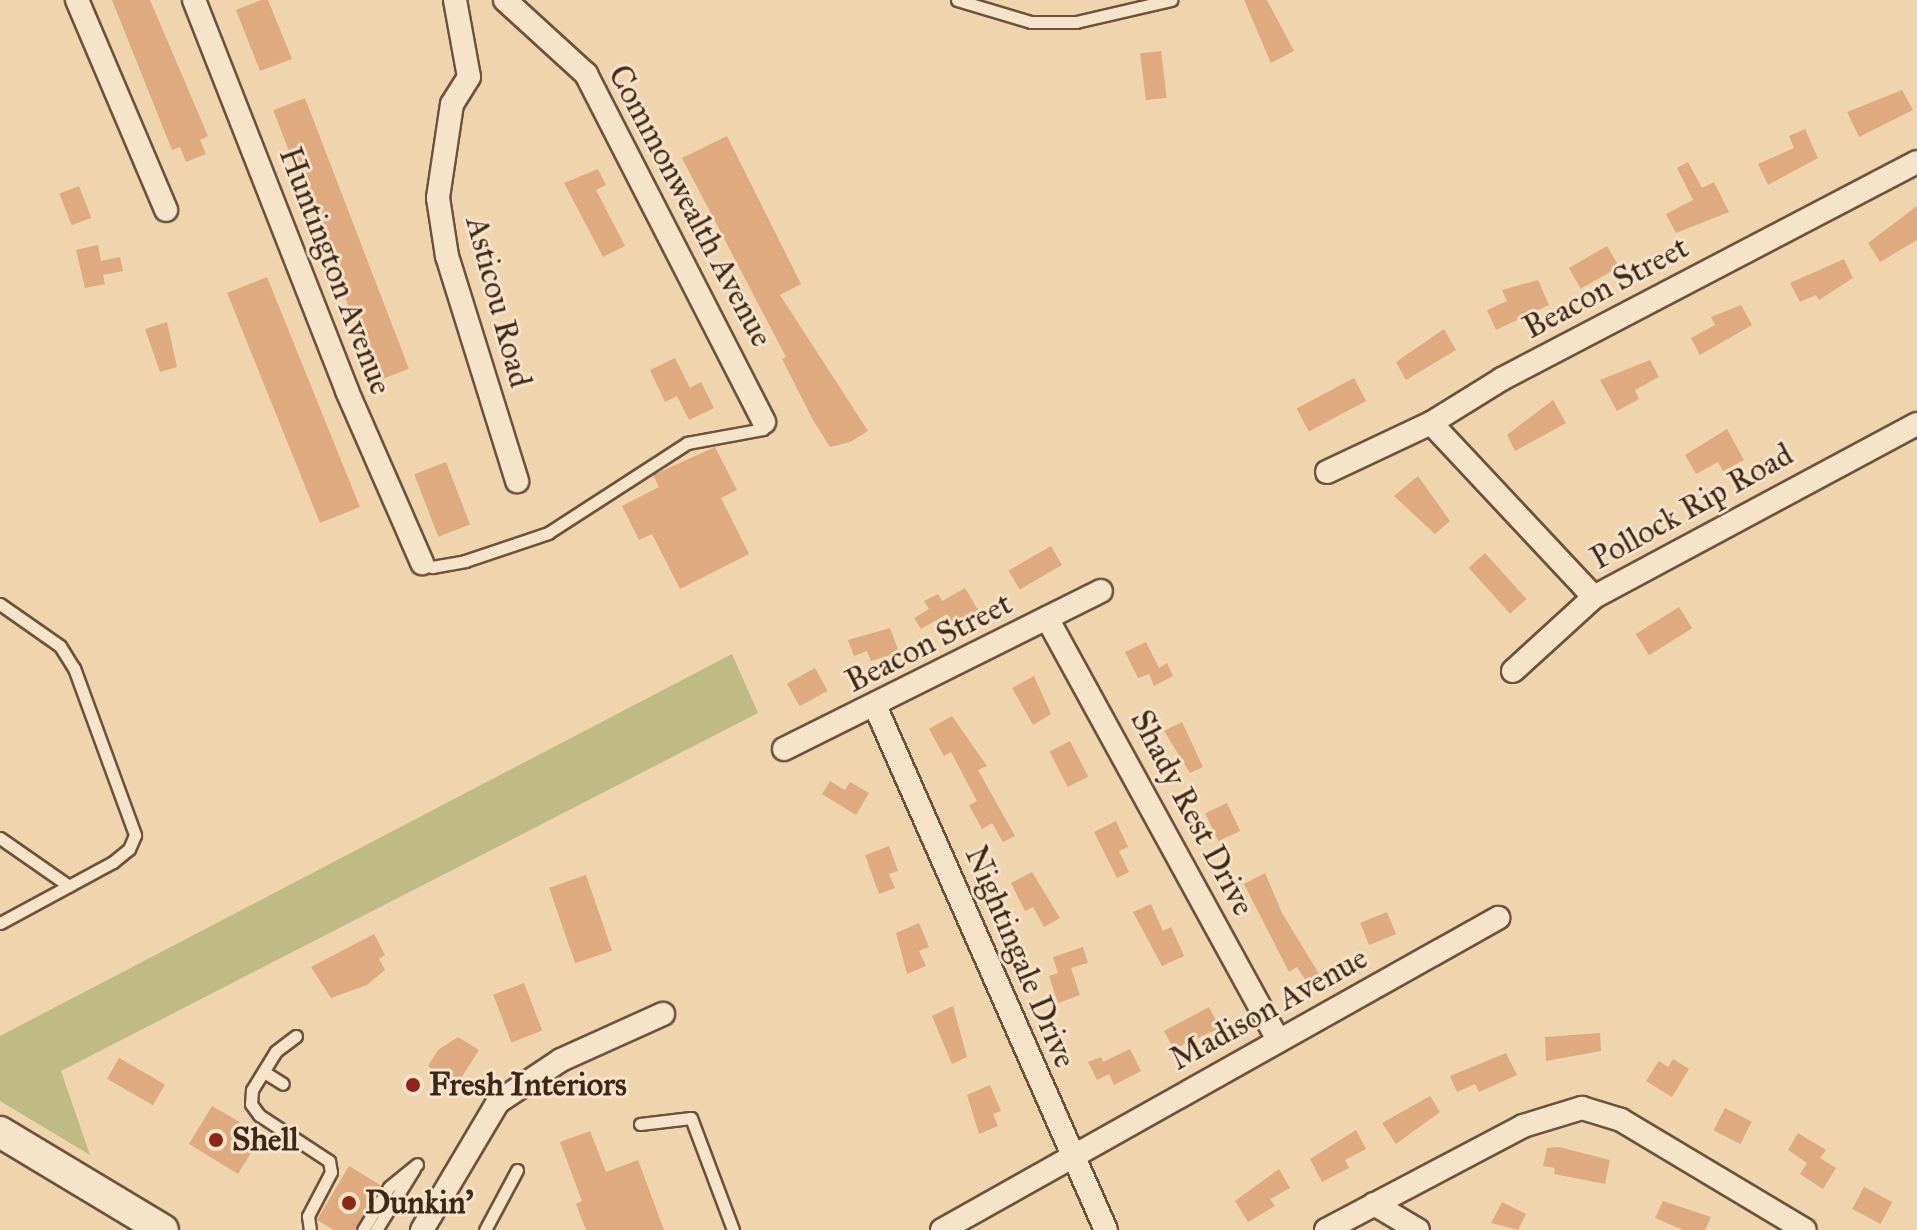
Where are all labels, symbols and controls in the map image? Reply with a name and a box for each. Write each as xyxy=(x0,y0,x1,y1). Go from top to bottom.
street label: Commonwealth Avenue xyxy=(600,59,780,353)
street label: Huntington Avenue xyxy=(270,142,400,400)
street label: Asticou Road xyxy=(457,212,539,392)
street label: Beacon Street xyxy=(1517,228,1695,348)
street label: Pollock Rip Road xyxy=(1584,436,1800,578)
street label: Beacon Street xyxy=(839,585,1019,701)
street label: Shady Rest Drive xyxy=(1122,704,1262,922)
street label: Nightingale Drive xyxy=(956,840,1084,1074)
street label: Madison Avenue xyxy=(1164,939,1374,1079)
place label: Fresh Interiors xyxy=(429,1066,627,1104)
marker: Fresh Interiors xyxy=(404,1076,422,1094)
place label: Shell xyxy=(232,1121,299,1159)
marker: Shell xyxy=(207,1131,225,1149)
place label: Dunkin' xyxy=(365,1184,474,1222)
marker: Dunkin' xyxy=(340,1194,358,1212)

